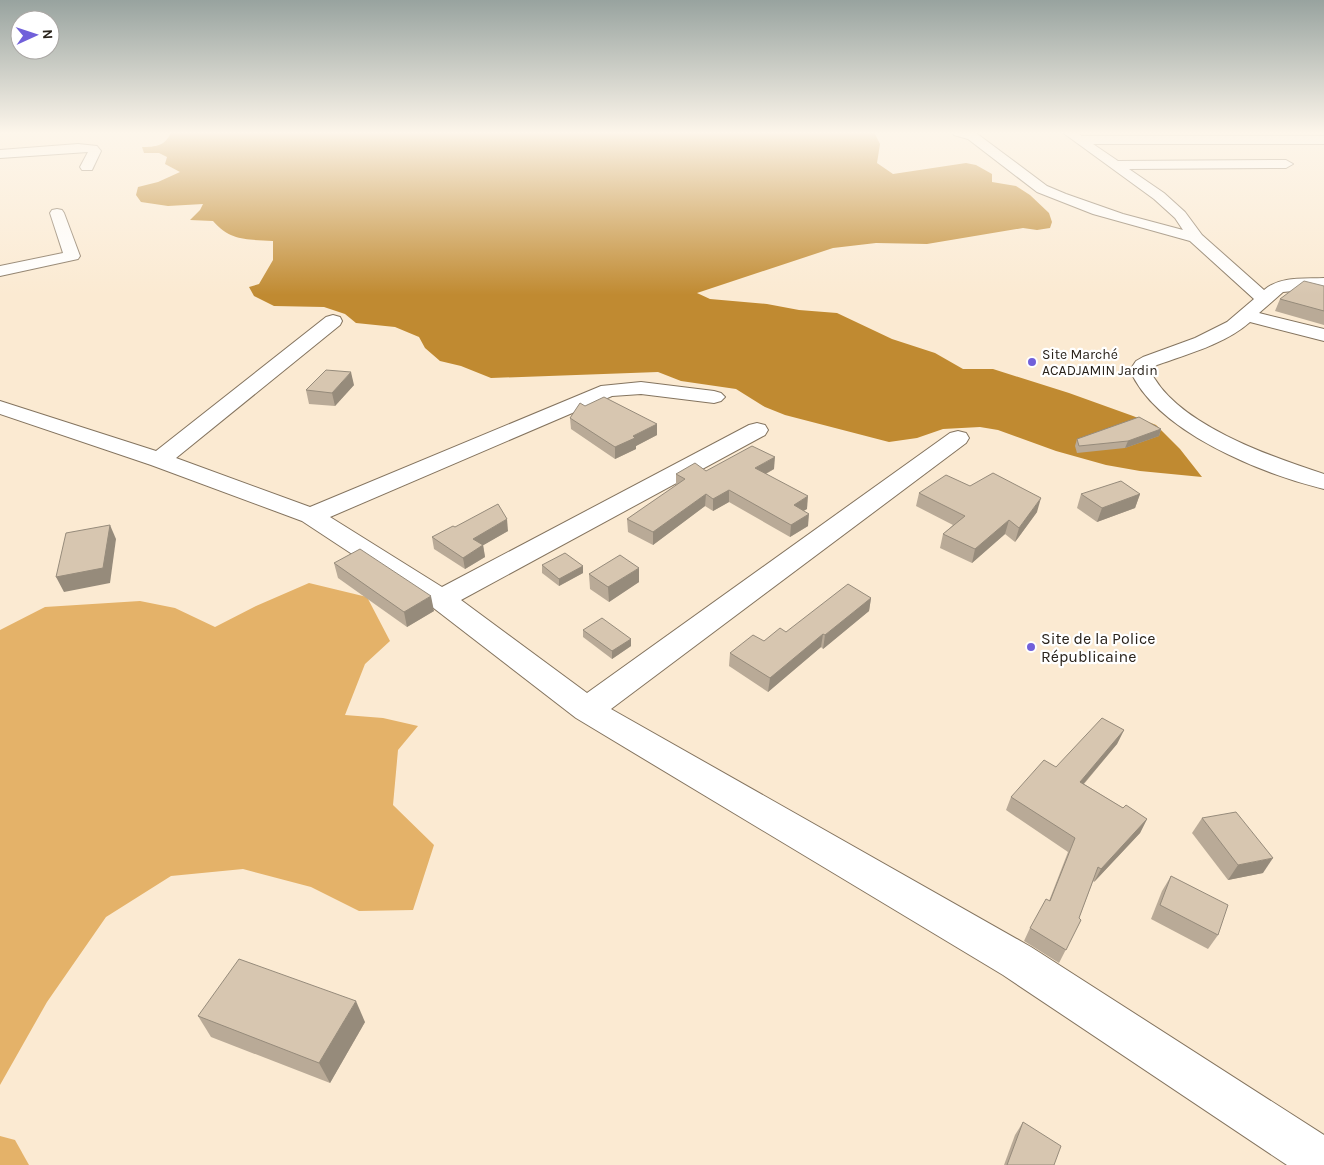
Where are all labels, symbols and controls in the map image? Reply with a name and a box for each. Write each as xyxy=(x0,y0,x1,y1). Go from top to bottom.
north arrow xyxy=(10,10,60,60)
text: N xyxy=(39,29,56,40)
place label: Site Marché ACADJAMIN Jardin xyxy=(1042,346,1158,379)
marker: Site Marché ACADJAMIN Jardin xyxy=(1026,356,1038,368)
place label: Site de la Police Républicaine xyxy=(1041,629,1155,666)
marker: Site de la Police Républicaine xyxy=(1025,641,1037,653)

